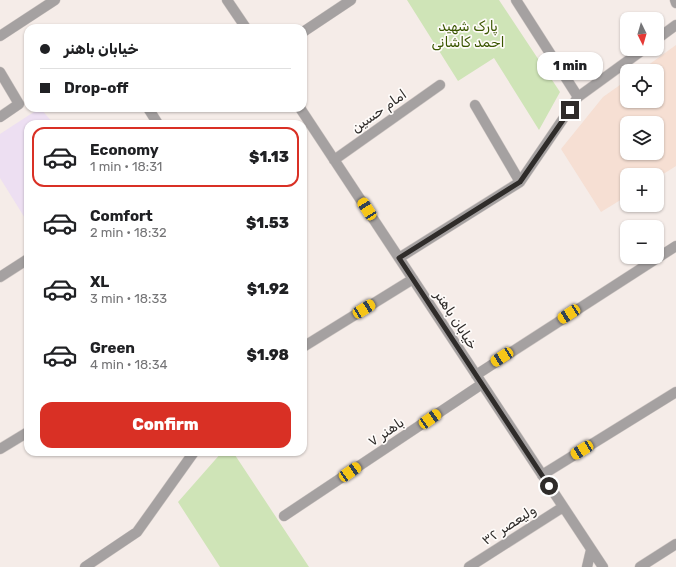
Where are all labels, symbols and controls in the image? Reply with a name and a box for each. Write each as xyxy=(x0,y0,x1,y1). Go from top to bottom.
north arrow xyxy=(620,12,664,56)
map controls xyxy=(620,12,664,264)
park label: پارک شهید احمد کاشانی xyxy=(431,18,505,51)
text: خیابان باهنر xyxy=(64,40,138,58)
callout: 1 min xyxy=(537,52,603,80)
text: 1 min xyxy=(553,58,587,73)
button: locate xyxy=(620,64,664,108)
text: Drop-off xyxy=(64,79,128,97)
street label: امام حسین xyxy=(348,86,411,137)
route end xyxy=(561,101,579,119)
button: layers xyxy=(620,116,664,160)
icon: car xyxy=(42,139,78,175)
text: Economy xyxy=(90,141,159,159)
text: $1.13 xyxy=(249,148,289,166)
text: 1 min · 18:31 xyxy=(90,159,162,174)
button: + xyxy=(620,168,664,212)
car xyxy=(355,196,379,222)
icon: car xyxy=(42,205,78,241)
text: Comfort xyxy=(90,207,153,225)
text: $1.53 xyxy=(246,214,289,232)
button: − xyxy=(620,220,664,264)
text: 2 min · 18:32 xyxy=(90,225,167,240)
icon: car xyxy=(42,271,78,307)
text: XL xyxy=(90,273,109,291)
text: $1.92 xyxy=(247,280,289,298)
street label: خیابان باهنر xyxy=(430,287,481,353)
text: 3 min · 18:33 xyxy=(90,291,167,306)
car xyxy=(351,298,377,320)
car xyxy=(556,302,582,326)
icon: car xyxy=(42,337,78,373)
text: Green xyxy=(90,339,135,357)
car xyxy=(489,345,515,369)
text: $1.98 xyxy=(247,346,289,364)
text: 4 min · 18:34 xyxy=(90,357,168,372)
button: Confirm xyxy=(40,402,291,448)
car xyxy=(417,407,443,431)
street label: باهنر ۷ xyxy=(365,414,407,450)
car xyxy=(569,439,595,461)
car xyxy=(337,460,363,484)
route start xyxy=(540,477,558,495)
street label: ولیعصر ۳۲ xyxy=(479,501,539,549)

